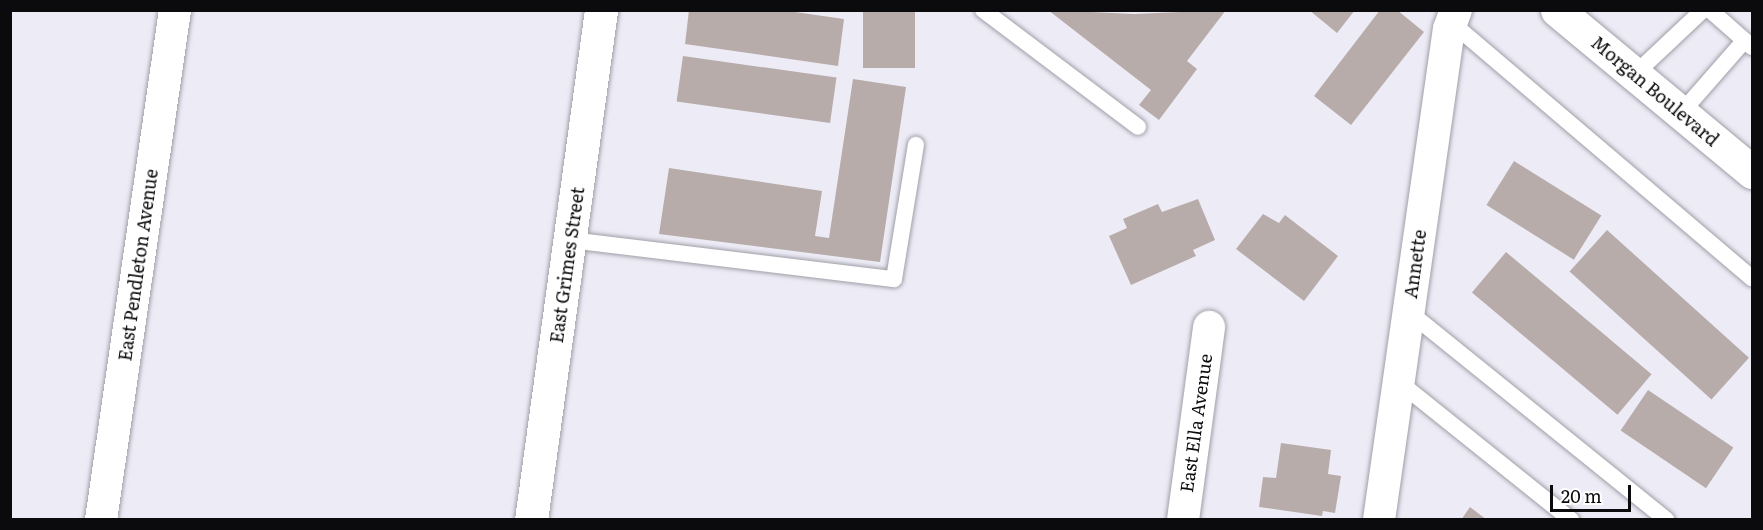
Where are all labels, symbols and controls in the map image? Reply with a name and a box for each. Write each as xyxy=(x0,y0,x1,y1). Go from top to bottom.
street label: Morgan Boulevard xyxy=(1587,31,1723,151)
street label: East Pendleton Avenue xyxy=(114,168,162,362)
street label: East Grimes Street xyxy=(545,186,589,344)
street label: Annette xyxy=(1399,228,1431,300)
street label: East Ella Avenue xyxy=(1176,352,1216,494)
scale bar xyxy=(1553,473,1634,511)
text: 20 m xyxy=(1561,482,1602,509)

